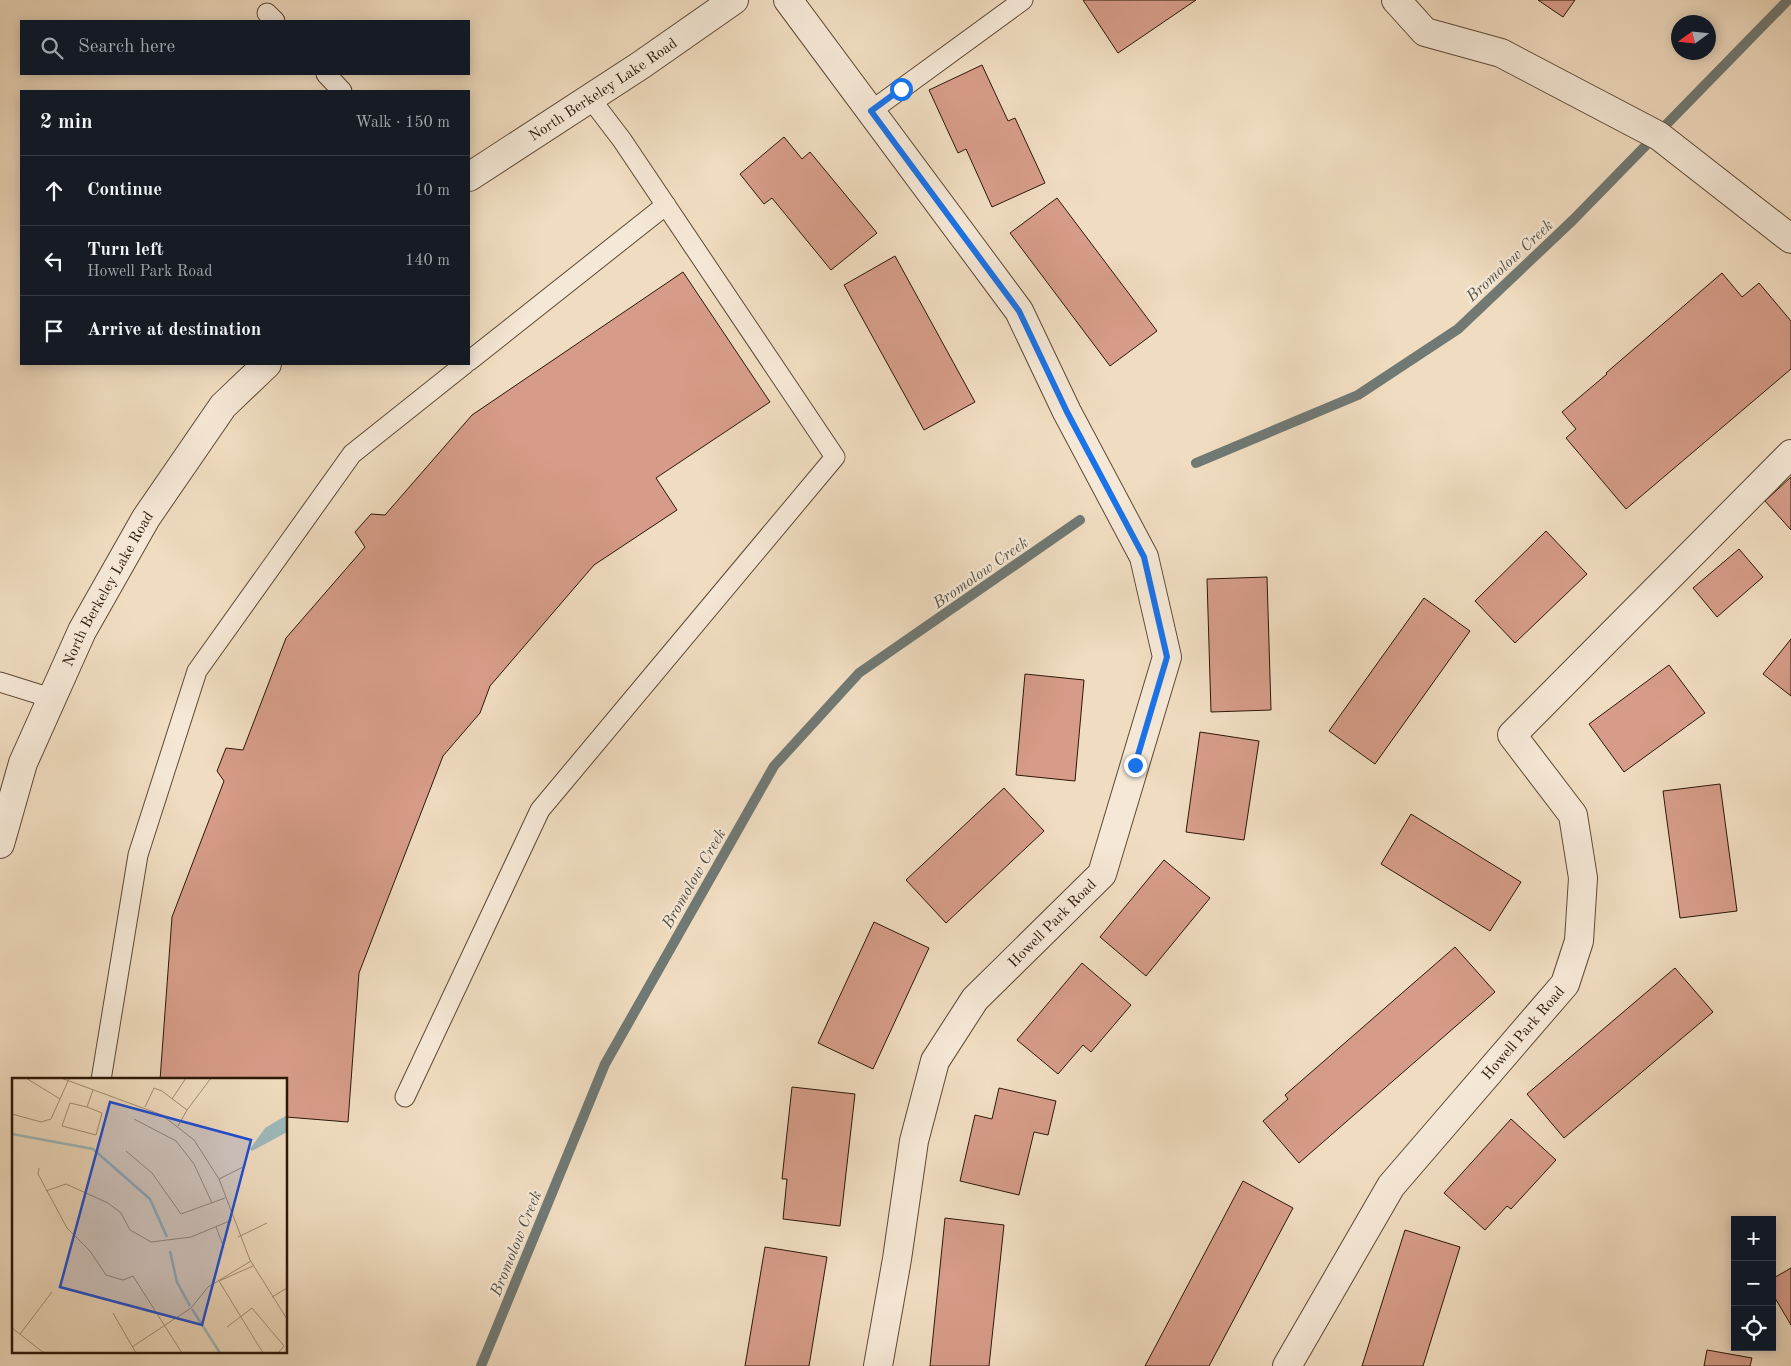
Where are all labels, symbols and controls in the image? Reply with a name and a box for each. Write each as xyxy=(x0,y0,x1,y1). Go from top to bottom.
north arrow xyxy=(1671,15,1716,60)
search box xyxy=(20,20,470,75)
icon: search xyxy=(38,34,66,62)
street label: North Berkeley Lake Road xyxy=(527,36,680,145)
text: Search here xyxy=(78,38,175,57)
route start xyxy=(890,78,913,101)
text: 2 min xyxy=(40,112,93,133)
text: Walk · 150 m xyxy=(355,115,450,131)
icon: ahead xyxy=(40,177,68,205)
text: Continue xyxy=(87,181,162,200)
text: 10 m xyxy=(414,183,450,199)
water label: Bromolow Creek xyxy=(1463,217,1557,306)
text: Turn left xyxy=(87,241,164,260)
icon: left xyxy=(40,247,68,275)
text: 140 m xyxy=(405,253,450,269)
text: Howell Park Road xyxy=(87,264,213,280)
icon: arrive xyxy=(40,317,68,345)
text: Arrive at destination xyxy=(87,321,261,340)
street label: North Berkeley Lake Road xyxy=(61,509,157,669)
water label: Bromolow Creek xyxy=(930,535,1032,613)
route end xyxy=(1124,754,1147,777)
water label: Bromolow Creek xyxy=(659,826,730,932)
street label: Howell Park Road xyxy=(1006,877,1100,971)
street label: Howell Park Road xyxy=(1480,984,1568,1083)
inset map xyxy=(12,1078,288,1354)
water label: Bromolow Creek xyxy=(488,1189,545,1300)
map controls xyxy=(1731,1216,1776,1351)
button: + xyxy=(1731,1216,1776,1261)
button: − xyxy=(1731,1261,1776,1306)
button: locate xyxy=(1731,1306,1776,1351)

